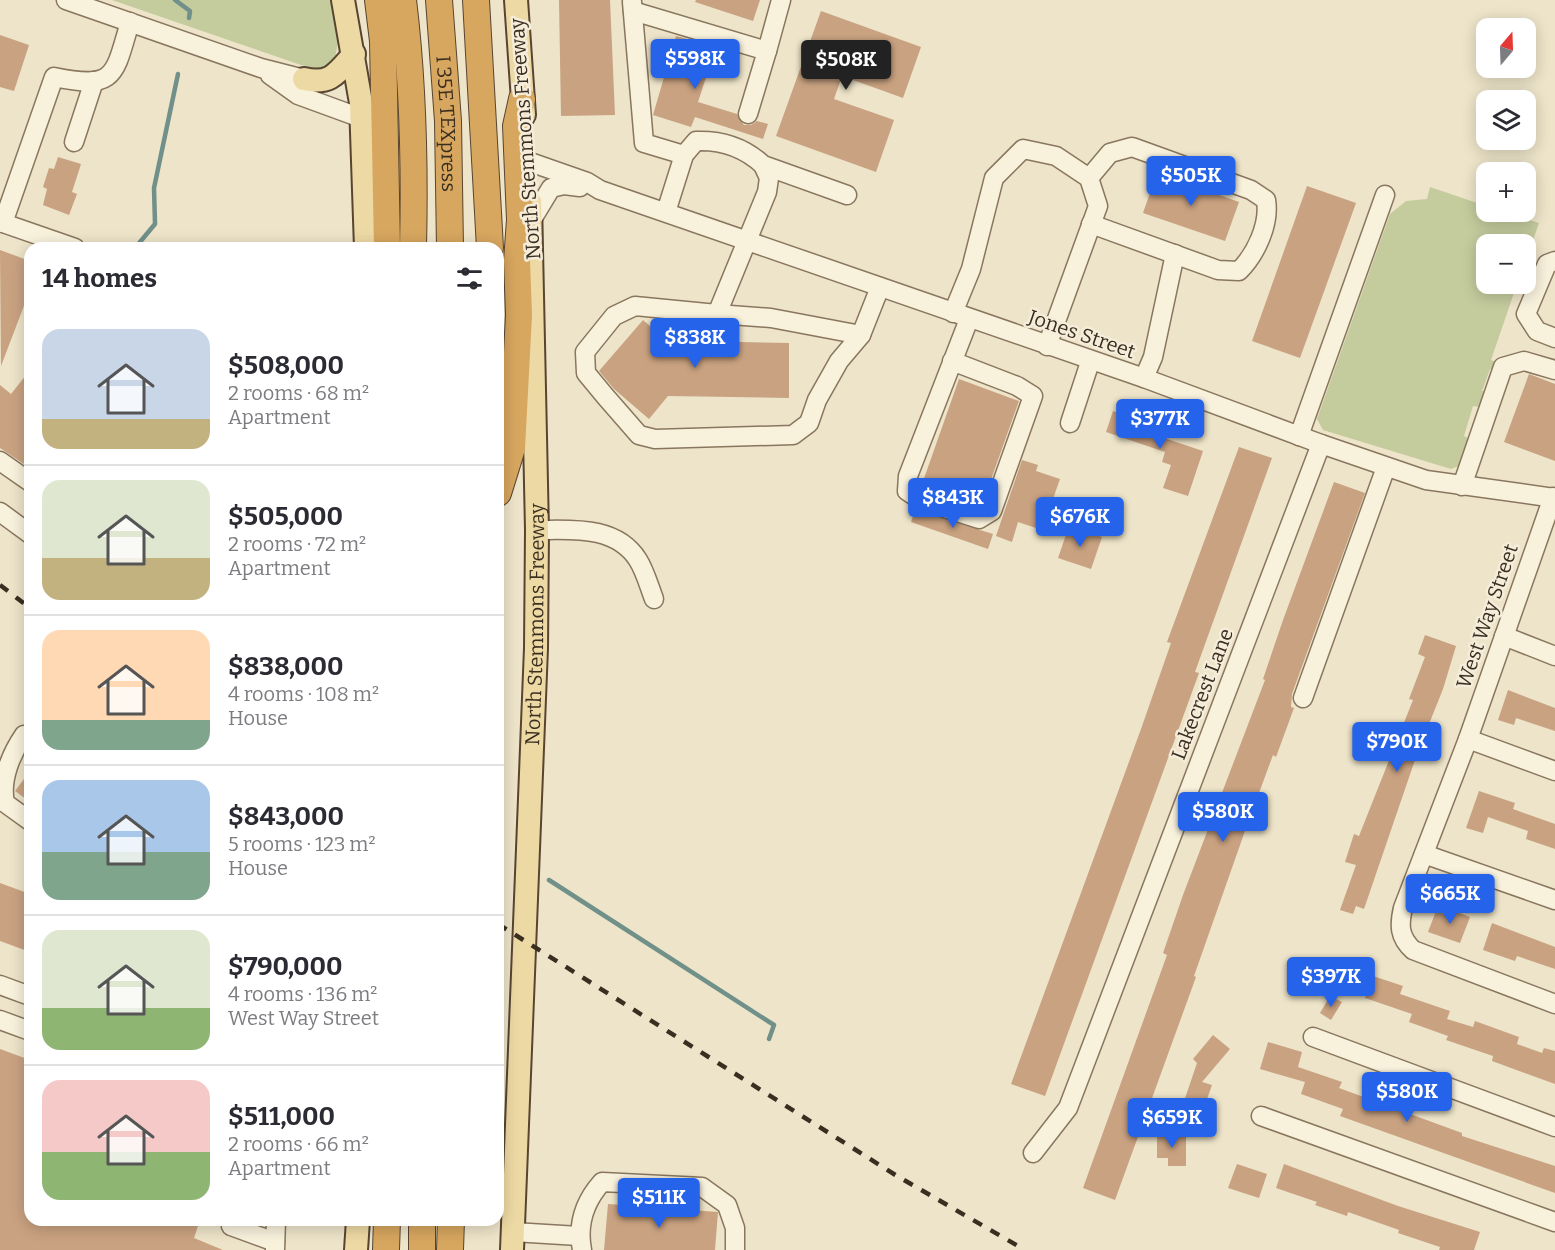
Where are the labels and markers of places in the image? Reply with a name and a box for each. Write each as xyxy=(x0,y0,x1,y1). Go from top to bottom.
pin: $598K xyxy=(653,39,737,90)
pin: $508K xyxy=(804,40,888,91)
pin: $505K xyxy=(1149,156,1233,207)
pin: $838K xyxy=(653,318,737,369)
pin: $377K xyxy=(1118,399,1202,450)
pin: $843K xyxy=(911,478,995,529)
pin: $676K xyxy=(1038,497,1122,548)
pin: $790K xyxy=(1355,722,1439,773)
pin: $580K xyxy=(1181,792,1265,843)
pin: $665K xyxy=(1408,874,1492,925)
pin: $397K xyxy=(1289,957,1373,1008)
pin: $580K xyxy=(1365,1072,1449,1123)
pin: $659K xyxy=(1130,1098,1214,1149)
pin: $511K xyxy=(617,1178,701,1229)

